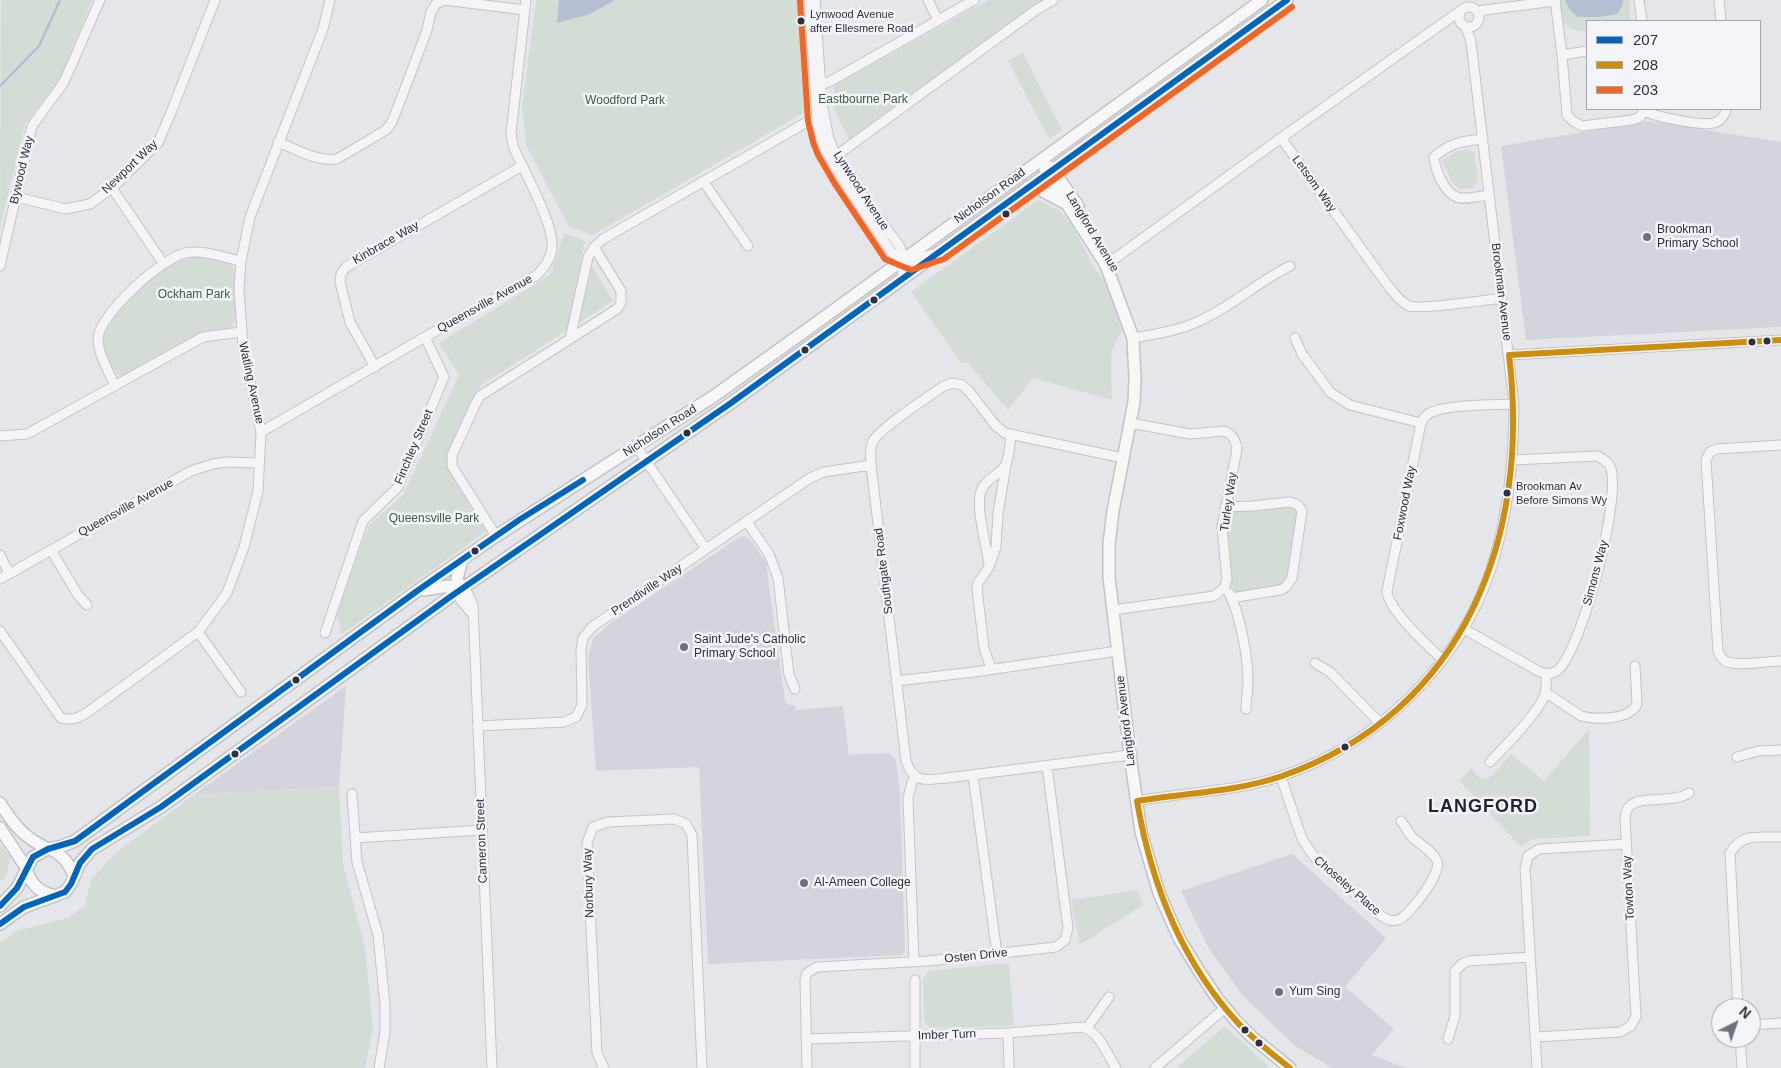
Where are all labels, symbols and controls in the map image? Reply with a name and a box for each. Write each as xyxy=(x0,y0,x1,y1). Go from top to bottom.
place label: Lynwood Avenue after Ellesmere Road xyxy=(810,8,913,34)
marker: Lynwood Avenue after Ellesmere Road xyxy=(796,16,806,26)
legend xyxy=(1586,20,1761,110)
text: 207 xyxy=(1633,31,1658,48)
text: 208 xyxy=(1633,56,1658,73)
text: 203 xyxy=(1633,81,1658,98)
park label: Eastbourne Park xyxy=(818,93,908,107)
park label: Woodford Park xyxy=(585,94,665,108)
street label: Bywood Way xyxy=(7,134,37,206)
street label: Newport Way xyxy=(99,137,161,197)
street label: Lynwood Avenue xyxy=(830,149,892,233)
street label: Letsom Way xyxy=(1289,153,1339,215)
street label: Nicholson Road xyxy=(952,165,1028,227)
street label: Langford Avenue xyxy=(1062,189,1122,275)
unlabelled marker xyxy=(1001,209,1011,219)
street label: Kinbrace Way xyxy=(350,218,422,268)
place label: Brookman Primary School xyxy=(1657,223,1738,251)
marker: Brookman Primary School xyxy=(1641,231,1653,243)
street label: Brookman Avenue xyxy=(1488,242,1514,342)
street label: Queensville Avenue xyxy=(435,272,535,336)
park label: Ockham Park xyxy=(158,288,230,302)
unlabelled marker xyxy=(869,295,879,305)
unlabelled marker xyxy=(1762,336,1772,346)
unlabelled marker xyxy=(1747,337,1757,347)
street label: Watling Avenue xyxy=(235,341,267,425)
unlabelled marker xyxy=(800,345,810,355)
street label: Nicholson Road xyxy=(621,402,699,460)
street label: Finchley Street xyxy=(392,407,436,487)
unlabelled marker xyxy=(682,428,692,438)
street label: Foxwood Way xyxy=(1391,465,1419,541)
street label: Turley Way xyxy=(1218,471,1240,533)
street label: Queensville Avenue xyxy=(76,476,176,540)
place label: Brookman Av Before Simons Wy xyxy=(1516,480,1607,506)
marker: Brookman Av Before Simons Wy xyxy=(1502,488,1512,498)
park label: Queensville Park xyxy=(389,512,479,526)
street label: Southgate Road xyxy=(872,527,896,615)
street label: Simons Way xyxy=(1580,539,1612,607)
unlabelled marker xyxy=(470,546,480,556)
street label: Prendiville Way xyxy=(609,561,685,619)
place label: Saint Jude's Catholic Primary School xyxy=(694,633,806,661)
marker: Saint Jude's Catholic Primary School xyxy=(678,641,690,653)
unlabelled marker xyxy=(291,675,301,685)
street label: Langford Avenue xyxy=(1113,675,1139,767)
unlabelled marker xyxy=(1340,742,1350,752)
unlabelled marker xyxy=(230,749,240,759)
district label: LANGFORD xyxy=(1427,796,1539,818)
street label: Cameron Street xyxy=(473,798,491,884)
street label: Norbury Way xyxy=(581,848,597,918)
street label: Choseley Place xyxy=(1311,853,1383,919)
street label: Towton Way xyxy=(1620,855,1638,921)
place label: Al-Ameen College xyxy=(814,876,911,890)
marker: Al-Ameen College xyxy=(798,877,810,889)
street label: Osten Drive xyxy=(944,946,1008,966)
place label: Yum Sing xyxy=(1289,985,1340,999)
marker: Yum Sing xyxy=(1273,986,1285,998)
north arrow xyxy=(1711,998,1761,1048)
text: N xyxy=(1736,1003,1754,1022)
unlabelled marker xyxy=(1240,1025,1250,1035)
street label: Imber Turn xyxy=(918,1027,976,1043)
unlabelled marker xyxy=(1254,1038,1264,1048)

